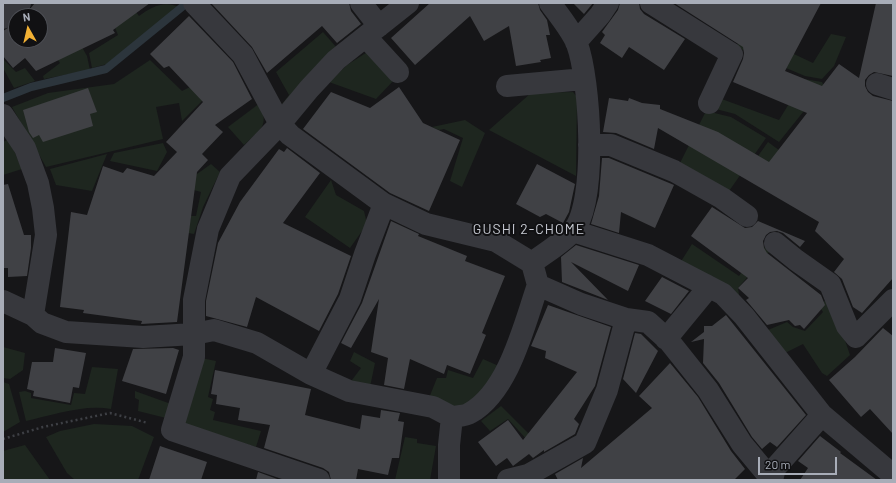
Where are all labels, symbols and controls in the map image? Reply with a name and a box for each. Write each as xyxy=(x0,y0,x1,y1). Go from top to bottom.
north arrow xyxy=(8,8,48,48)
text: N xyxy=(22,10,31,24)
district label: GUSHI 2-CHOME xyxy=(473,221,585,237)
scale bar xyxy=(760,449,839,475)
text: 20 m xyxy=(765,457,791,471)

